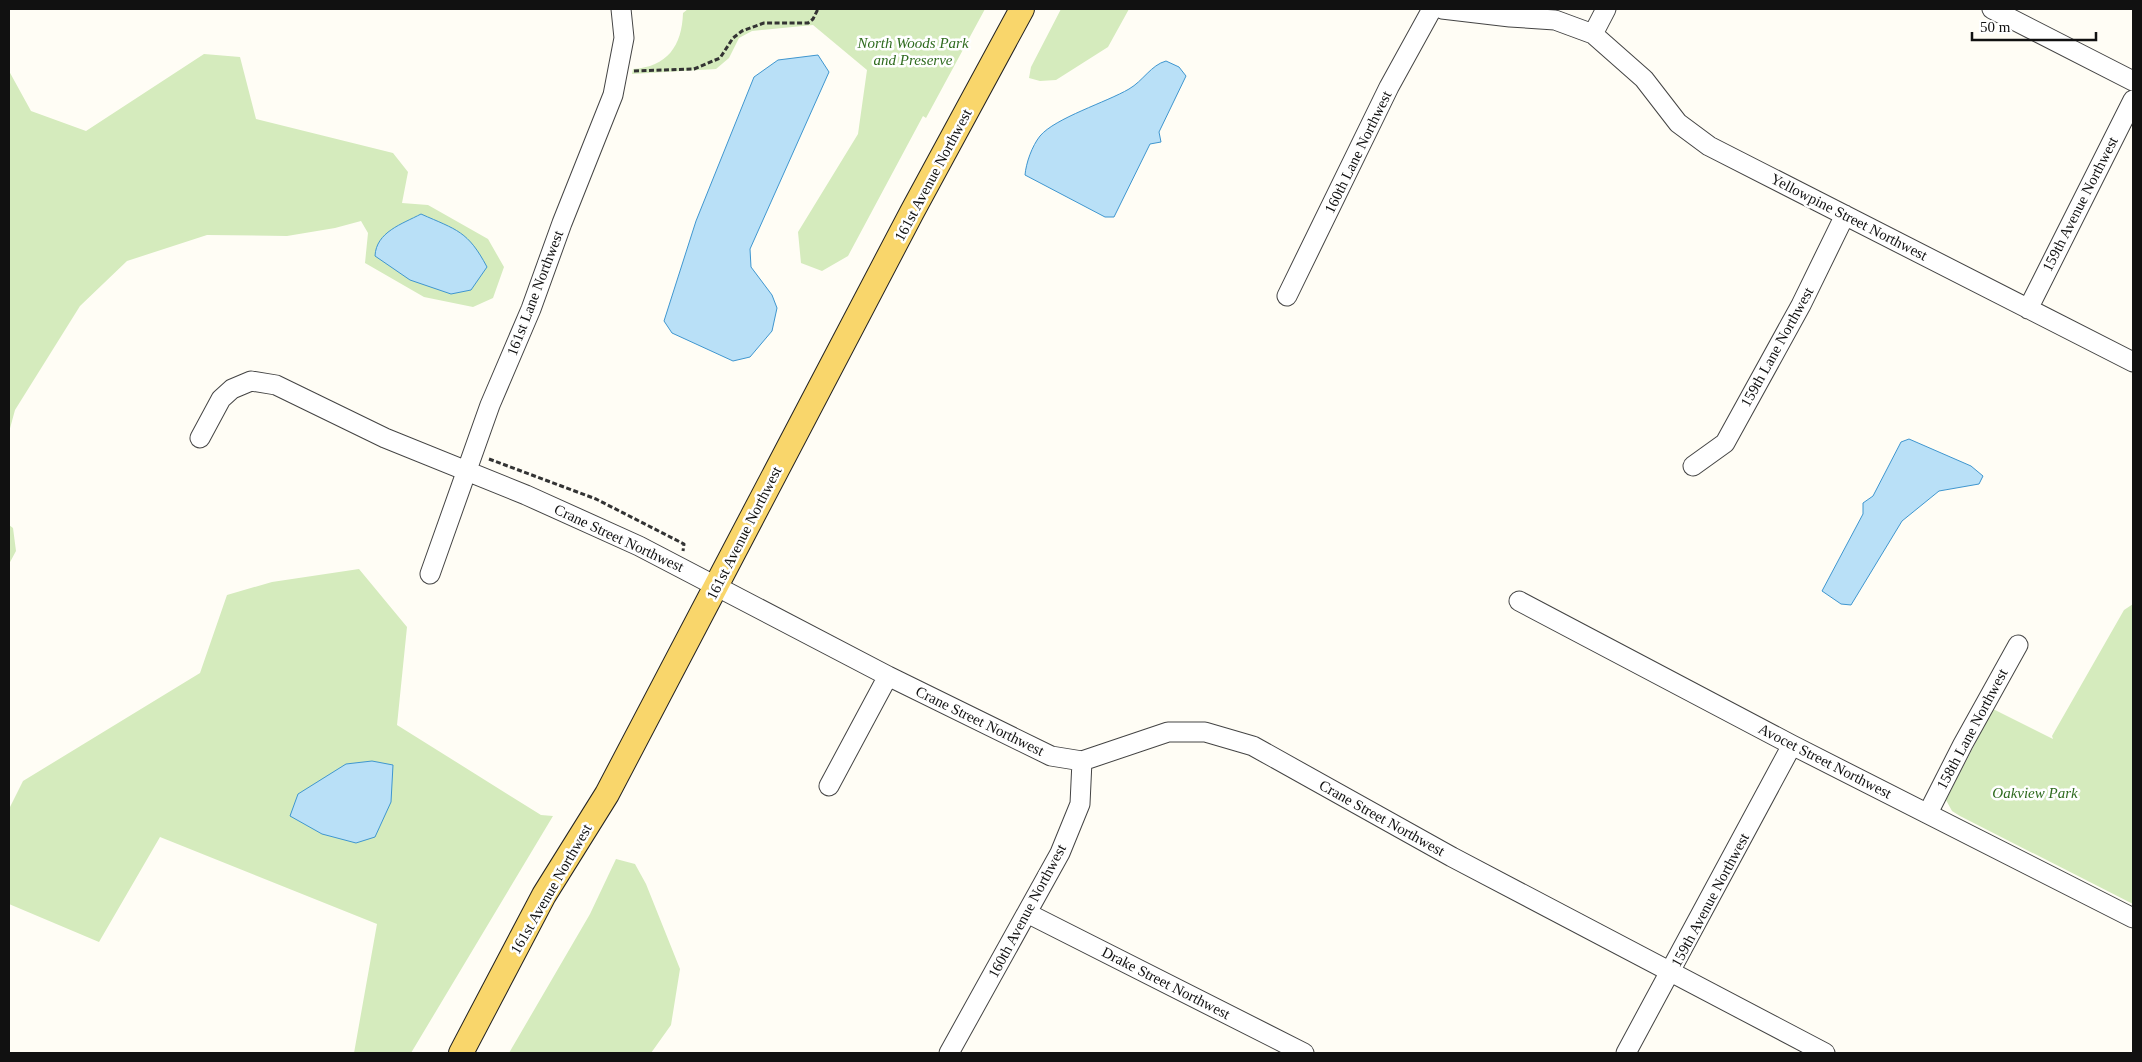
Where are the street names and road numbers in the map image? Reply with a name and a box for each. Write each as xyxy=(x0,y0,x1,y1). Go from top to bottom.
street label: 160th Lane Northwest xyxy=(1321,87,1395,216)
street label: 161st Avenue Northwest xyxy=(891,106,975,244)
street label: 159th Avenue Northwest xyxy=(2039,133,2121,274)
street label: Yellowpine Street Northwest xyxy=(1768,170,1931,264)
street label: 161st Lane Northwest xyxy=(504,228,567,358)
street label: 159th Lane Northwest xyxy=(1737,284,1817,410)
street label: 161st Avenue Northwest xyxy=(703,463,785,602)
street label: Crane Street Northwest xyxy=(552,501,687,575)
street label: 158th Lane Northwest xyxy=(1933,665,2011,792)
street label: Crane Street Northwest xyxy=(913,683,1048,759)
street label: Avocet Street Northwest xyxy=(1756,720,1895,802)
street label: Crane Street Northwest xyxy=(1317,777,1448,860)
street label: 161st Avenue Northwest xyxy=(507,821,595,957)
street label: 159th Avenue Northwest xyxy=(1668,830,1752,969)
street label: 160th Avenue Northwest xyxy=(985,841,1069,980)
street label: Drake Street Northwest xyxy=(1099,944,1233,1023)

